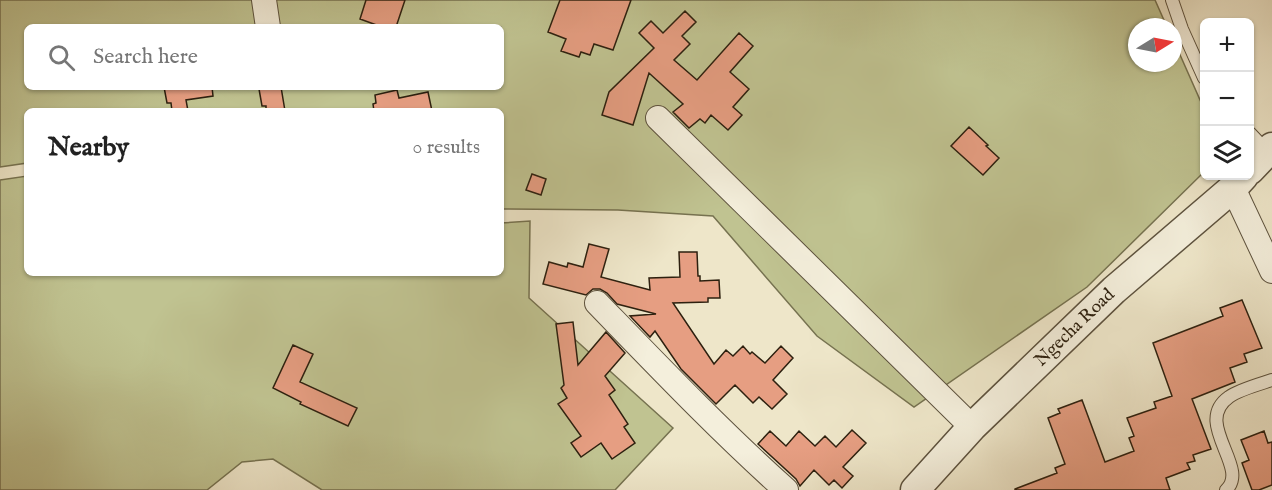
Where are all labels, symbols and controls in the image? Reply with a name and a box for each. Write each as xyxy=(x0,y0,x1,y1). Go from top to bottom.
north arrow xyxy=(1128,18,1182,72)
map controls xyxy=(1200,18,1254,180)
button: + xyxy=(1200,18,1254,72)
search box xyxy=(24,24,504,90)
icon: search xyxy=(45,41,78,74)
text: Search here xyxy=(93,43,198,71)
button: − xyxy=(1200,72,1254,126)
button: layers xyxy=(1200,126,1254,180)
text: Nearby xyxy=(48,131,129,164)
text: 0 results xyxy=(413,135,480,160)
street label: Ngecha Road xyxy=(1030,284,1120,372)

